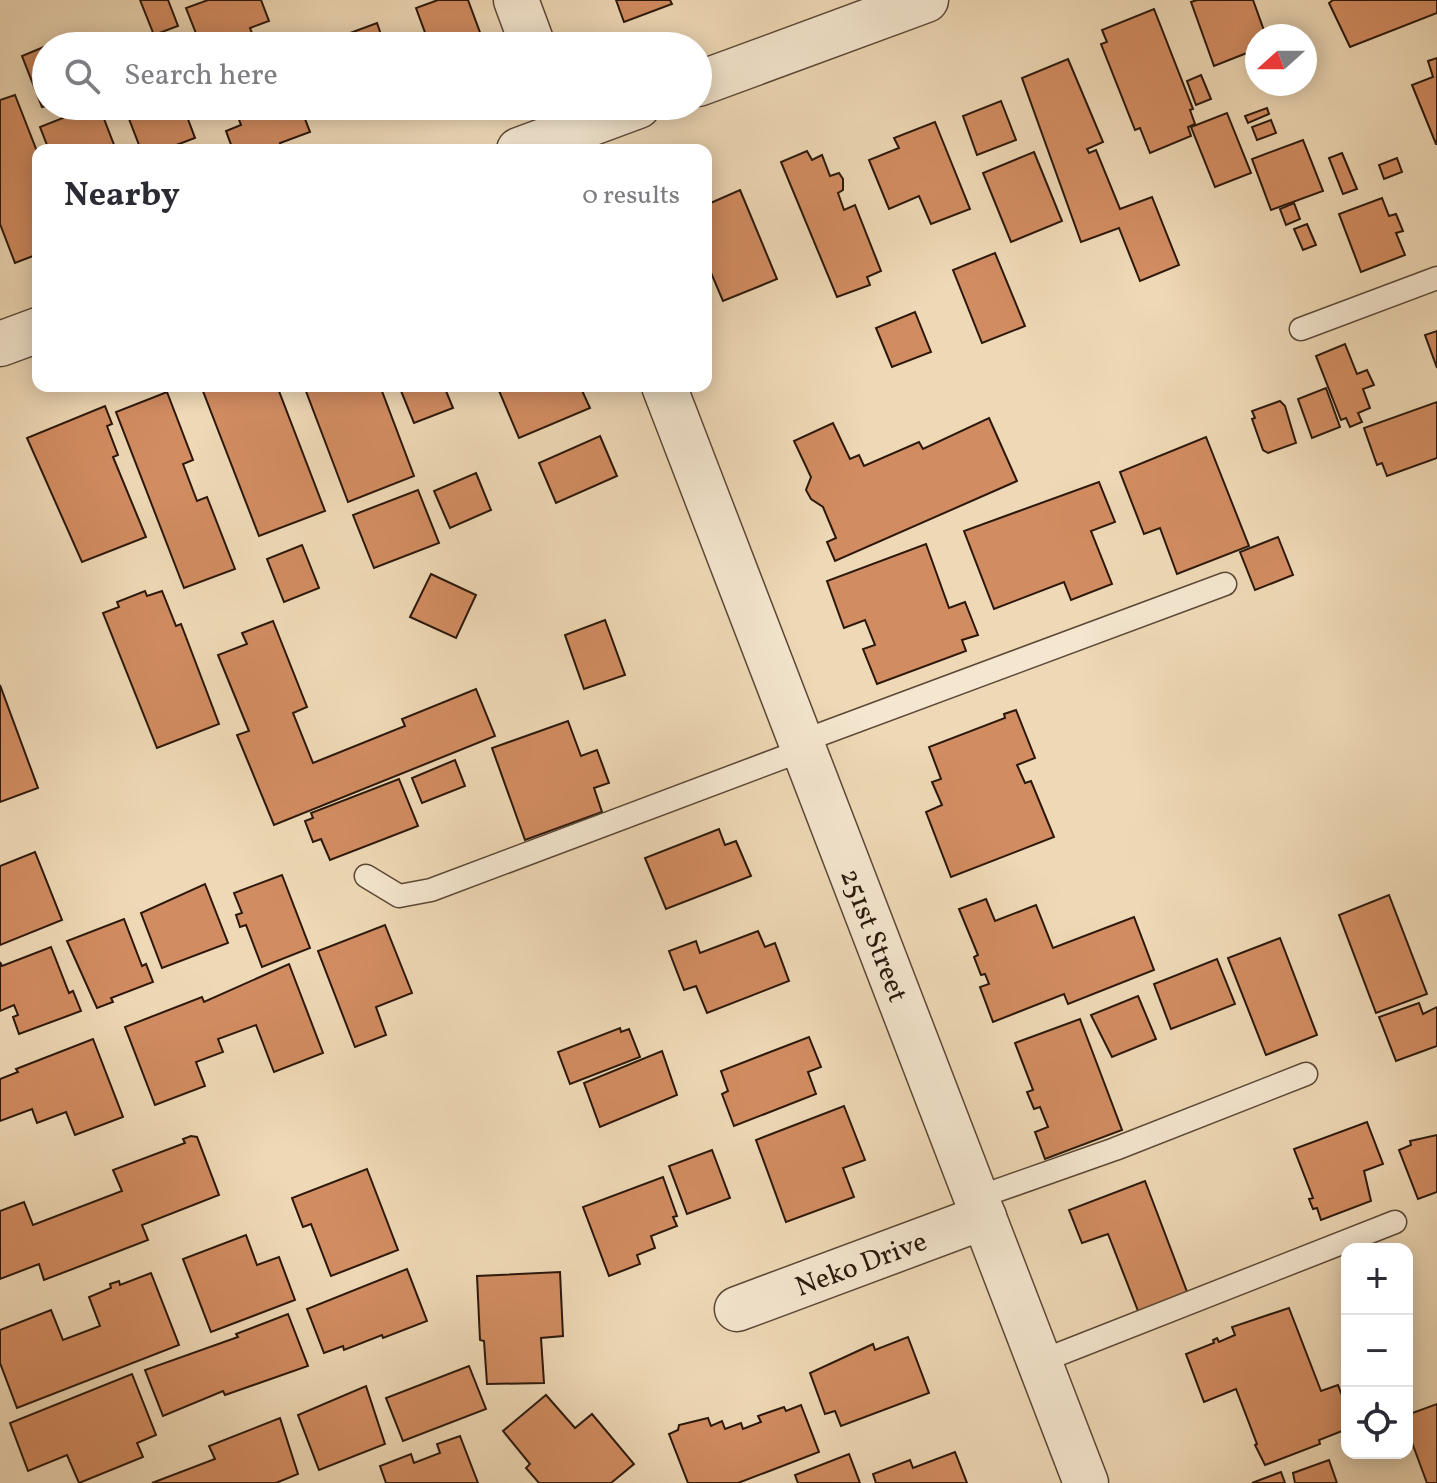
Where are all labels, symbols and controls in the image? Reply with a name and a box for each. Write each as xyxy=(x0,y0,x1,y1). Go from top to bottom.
north arrow xyxy=(1245,24,1317,96)
search box xyxy=(32,32,712,120)
icon: search xyxy=(60,54,104,98)
text: Search here xyxy=(124,55,278,97)
text: Nearby xyxy=(64,173,180,220)
text: 0 results xyxy=(582,178,680,214)
street label: 251st Street xyxy=(829,863,916,1008)
street label: Neko Drive xyxy=(790,1223,933,1308)
map controls xyxy=(1341,1243,1413,1459)
button: + xyxy=(1341,1243,1413,1315)
button: − xyxy=(1341,1315,1413,1387)
button: locate xyxy=(1341,1387,1413,1459)

